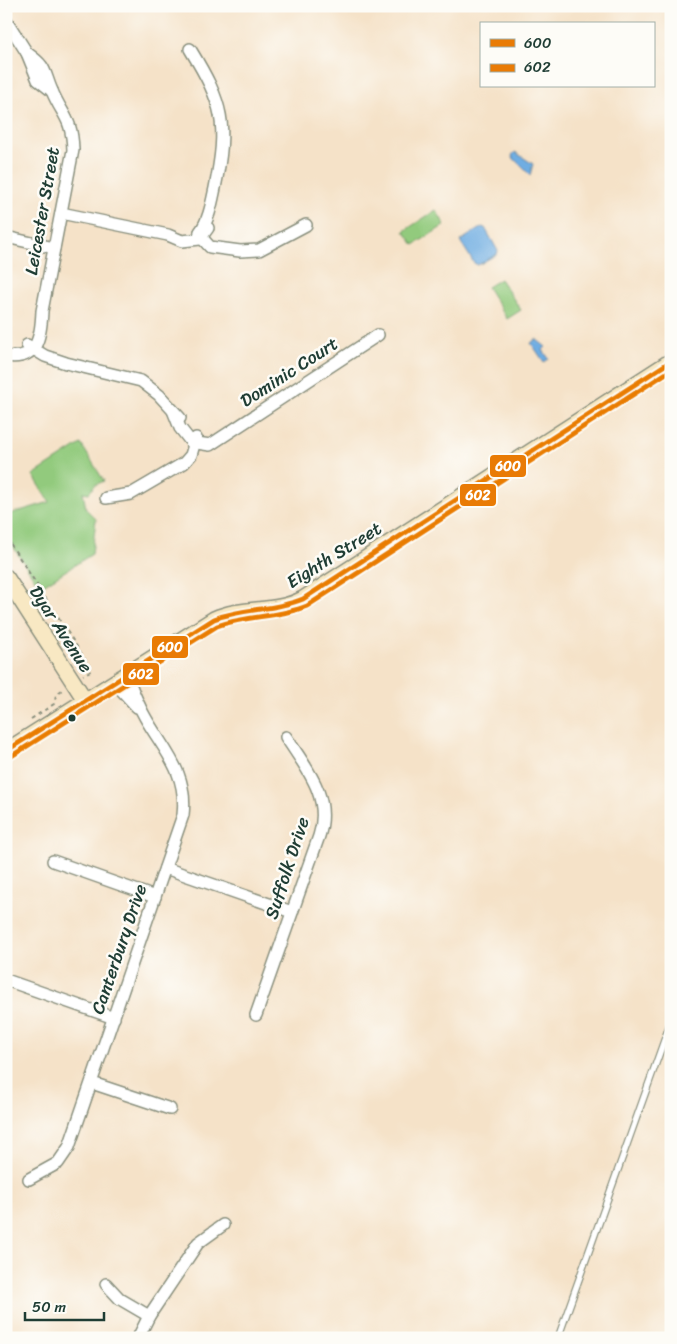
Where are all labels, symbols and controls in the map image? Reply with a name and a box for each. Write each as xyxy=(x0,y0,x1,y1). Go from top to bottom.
legend xyxy=(480,22,654,88)
text: 600 xyxy=(524,30,551,56)
text: 602 xyxy=(524,54,551,80)
street label: Leicester Street xyxy=(15,144,69,277)
street label: Dominic Court xyxy=(233,328,345,416)
line badge: 600 xyxy=(489,454,527,478)
text: 600 xyxy=(494,454,521,479)
line badge: 602 xyxy=(459,483,497,507)
text: 602 xyxy=(465,483,491,508)
street label: Eighth Street xyxy=(280,513,388,597)
street label: Dyar Avenue xyxy=(21,579,101,679)
line badge: 600 xyxy=(151,635,189,659)
text: 600 xyxy=(156,635,183,660)
line badge: 602 xyxy=(122,662,160,686)
text: 602 xyxy=(128,662,154,687)
unlabelled marker xyxy=(67,713,77,723)
street label: Suffolk Drive xyxy=(255,813,319,923)
street label: Canterbury Drive xyxy=(82,879,156,1019)
scale bar xyxy=(25,1289,104,1321)
text: 50 m xyxy=(32,1294,67,1320)

